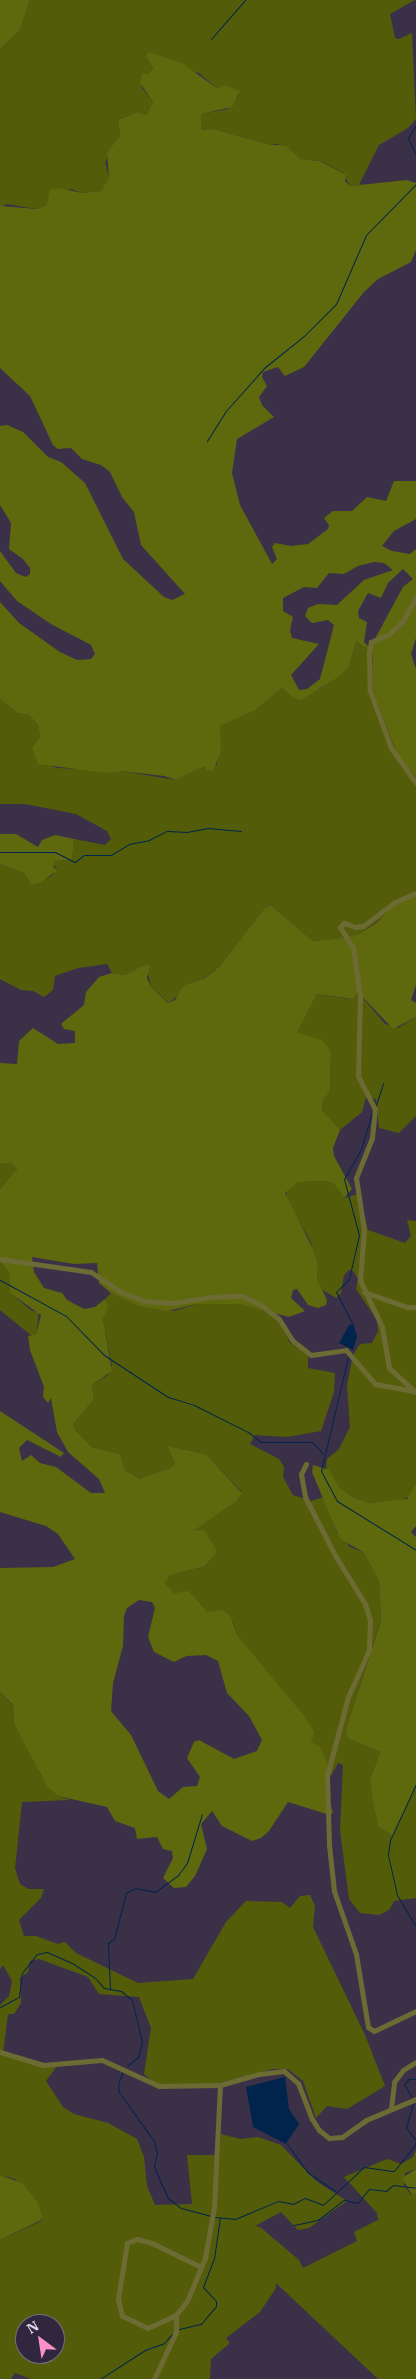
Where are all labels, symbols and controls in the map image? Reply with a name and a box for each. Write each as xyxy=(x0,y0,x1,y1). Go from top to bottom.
north arrow xyxy=(15,2314,65,2364)
text: N xyxy=(23,2316,42,2338)

